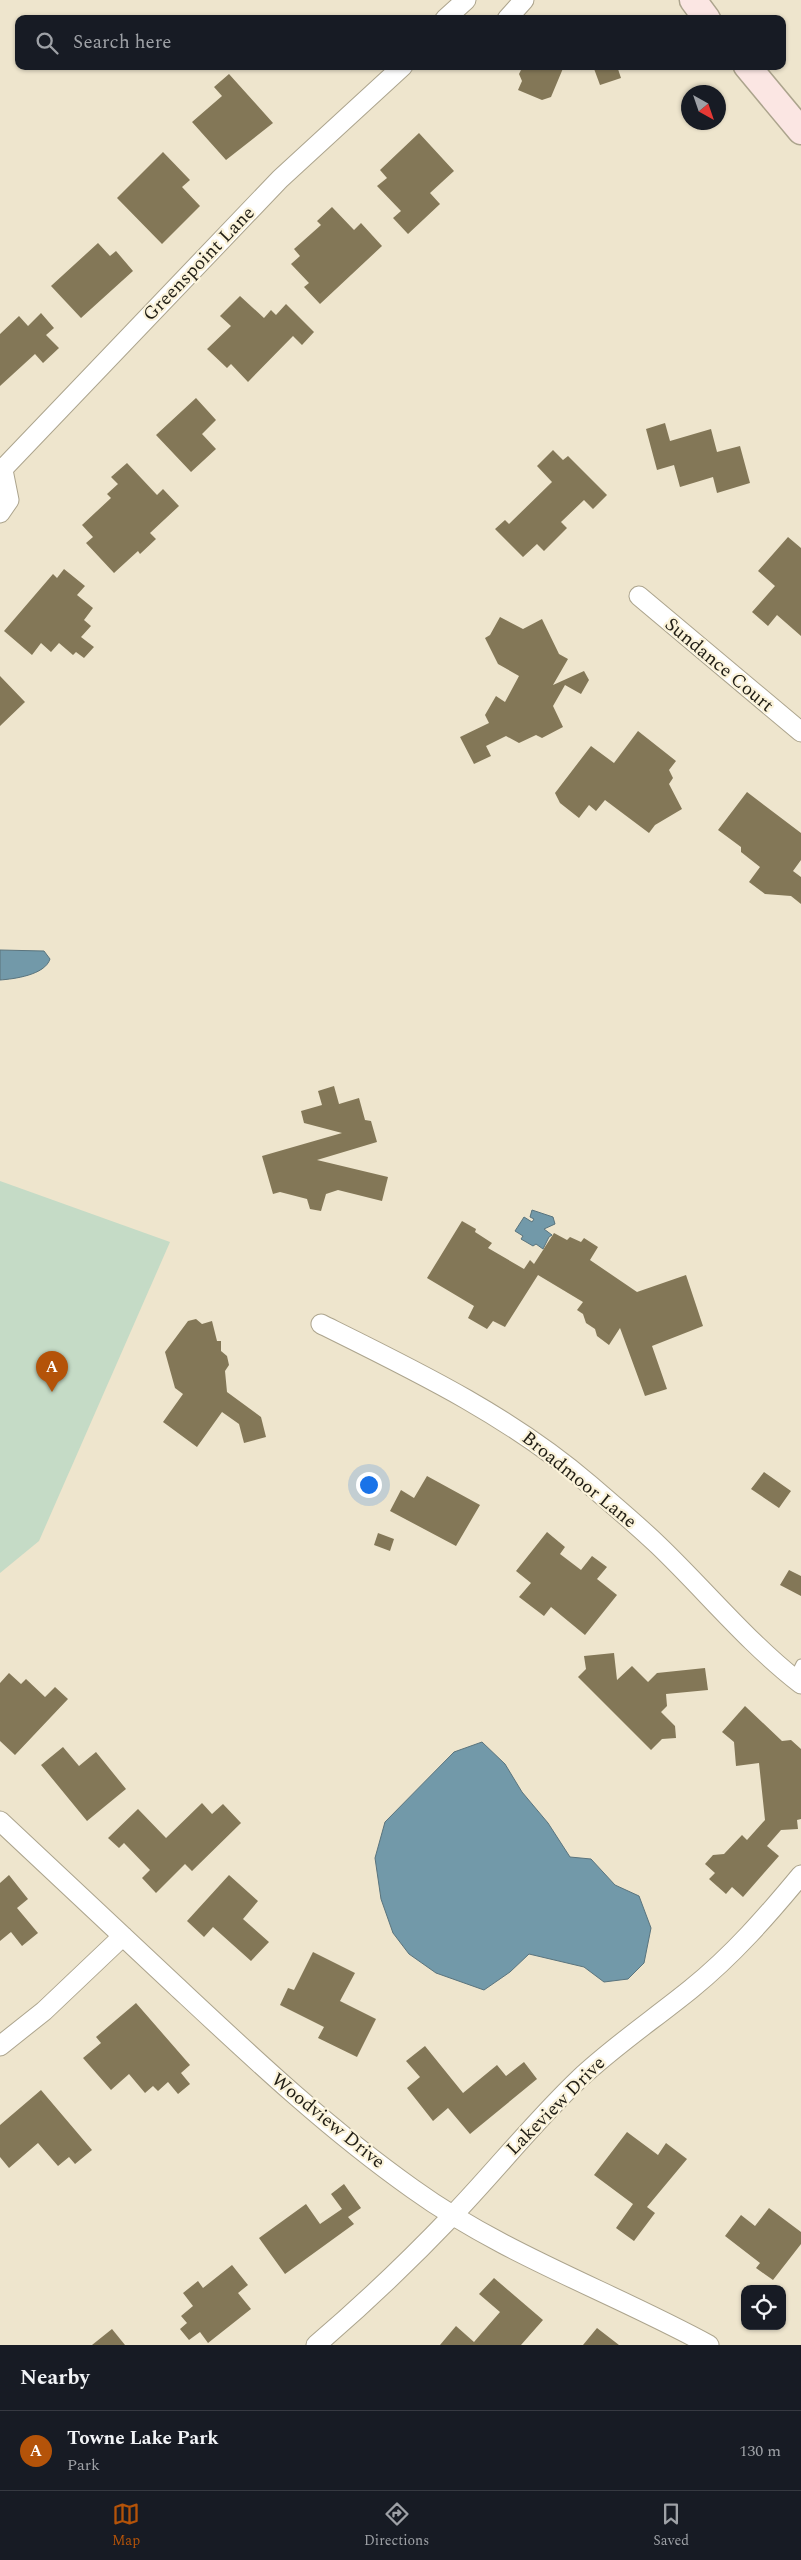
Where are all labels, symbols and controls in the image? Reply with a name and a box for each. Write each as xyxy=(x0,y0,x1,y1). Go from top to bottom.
search box xyxy=(15,15,786,70)
text: Search here xyxy=(73,28,172,57)
icon: search xyxy=(33,29,61,57)
north arrow xyxy=(681,85,726,130)
street label: Greenspoint Lane xyxy=(136,200,262,328)
street label: Sundance Court xyxy=(658,611,780,720)
pin: A xyxy=(36,1351,68,1392)
street label: Broadmoor Lane xyxy=(515,1424,643,1536)
your location xyxy=(356,1472,382,1498)
street label: Lakeview Drive xyxy=(500,2050,612,2162)
street label: Woodview Drive xyxy=(265,2066,391,2176)
map controls xyxy=(741,2285,786,2330)
button: locate xyxy=(741,2285,786,2330)
text: Nearby xyxy=(20,2362,90,2394)
text: Towne Lake Park xyxy=(67,2424,219,2453)
text: A xyxy=(30,2439,42,2463)
text: 130 m xyxy=(739,2439,781,2463)
text: Park xyxy=(67,2453,100,2477)
tab: Map xyxy=(112,2500,140,2551)
tab: Directions xyxy=(364,2500,429,2551)
tab: Saved xyxy=(653,2500,689,2551)

